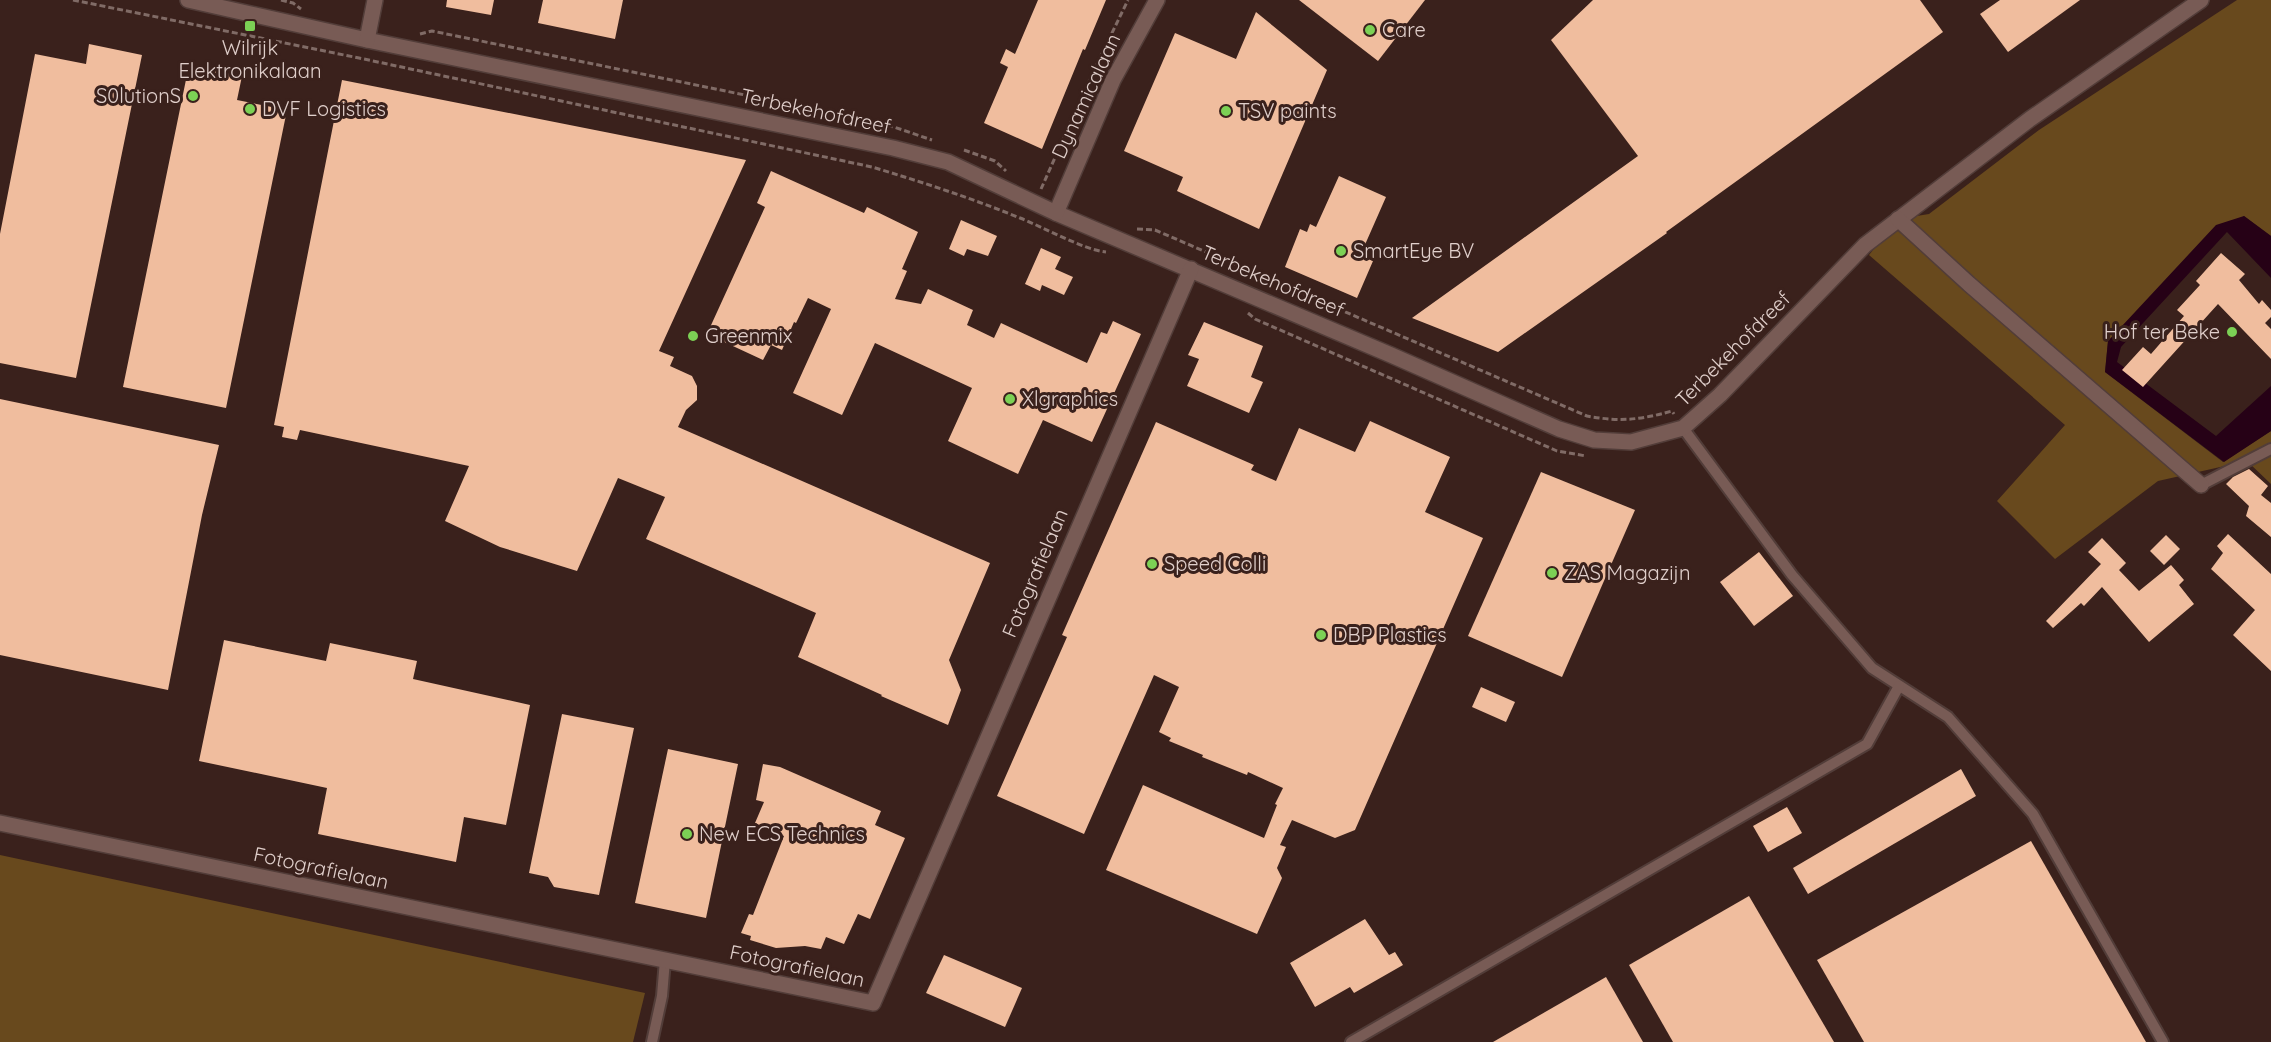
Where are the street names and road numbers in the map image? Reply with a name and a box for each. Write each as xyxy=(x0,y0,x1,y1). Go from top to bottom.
street label: Dynamicalaan xyxy=(1046,29,1125,162)
street label: Terbekehofdreef xyxy=(739,82,893,139)
street label: Terbekehofdreef xyxy=(1198,239,1348,322)
street label: Terbekehofdreef xyxy=(1670,286,1795,411)
street label: Fotografielaan xyxy=(996,505,1073,641)
street label: Fotografielaan xyxy=(251,841,391,894)
street label: Fotografielaan xyxy=(727,939,867,992)

